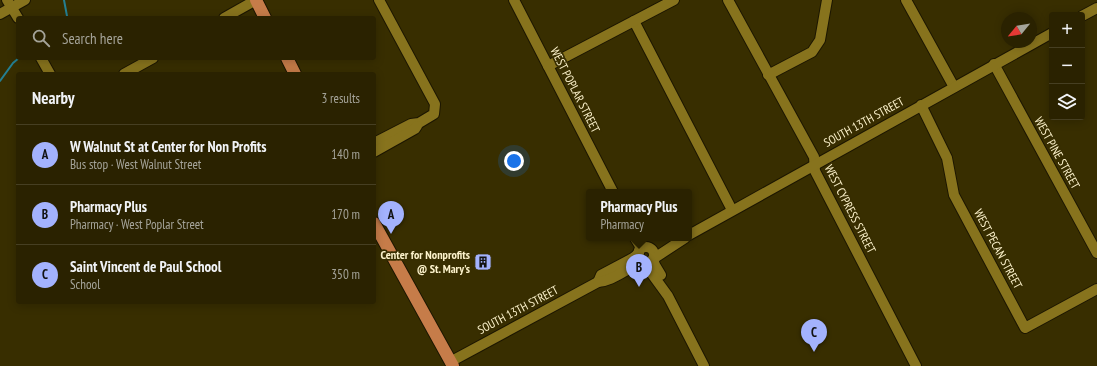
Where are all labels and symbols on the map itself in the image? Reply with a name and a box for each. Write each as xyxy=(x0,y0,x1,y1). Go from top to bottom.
north arrow xyxy=(1001,12,1037,48)
street label: WEST POPLAR STREET xyxy=(547,44,604,136)
street label: SOUTH 13TH STREET xyxy=(821,93,907,150)
street label: WEST PINE STREET xyxy=(1031,114,1084,192)
your location xyxy=(504,151,524,171)
street label: WEST CYPRESS STREET xyxy=(822,162,880,256)
pin: A xyxy=(378,201,404,234)
street label: WEST PECAN STREET xyxy=(971,206,1026,292)
place label: Center for Nonprofits @ St. Mary's xyxy=(381,247,470,276)
building icon: Center for Nonprofits @ St. Mary's xyxy=(473,252,493,272)
pin: B xyxy=(626,254,652,287)
street label: SOUTH 13TH STREET xyxy=(475,282,561,337)
pin: C xyxy=(801,319,827,352)

